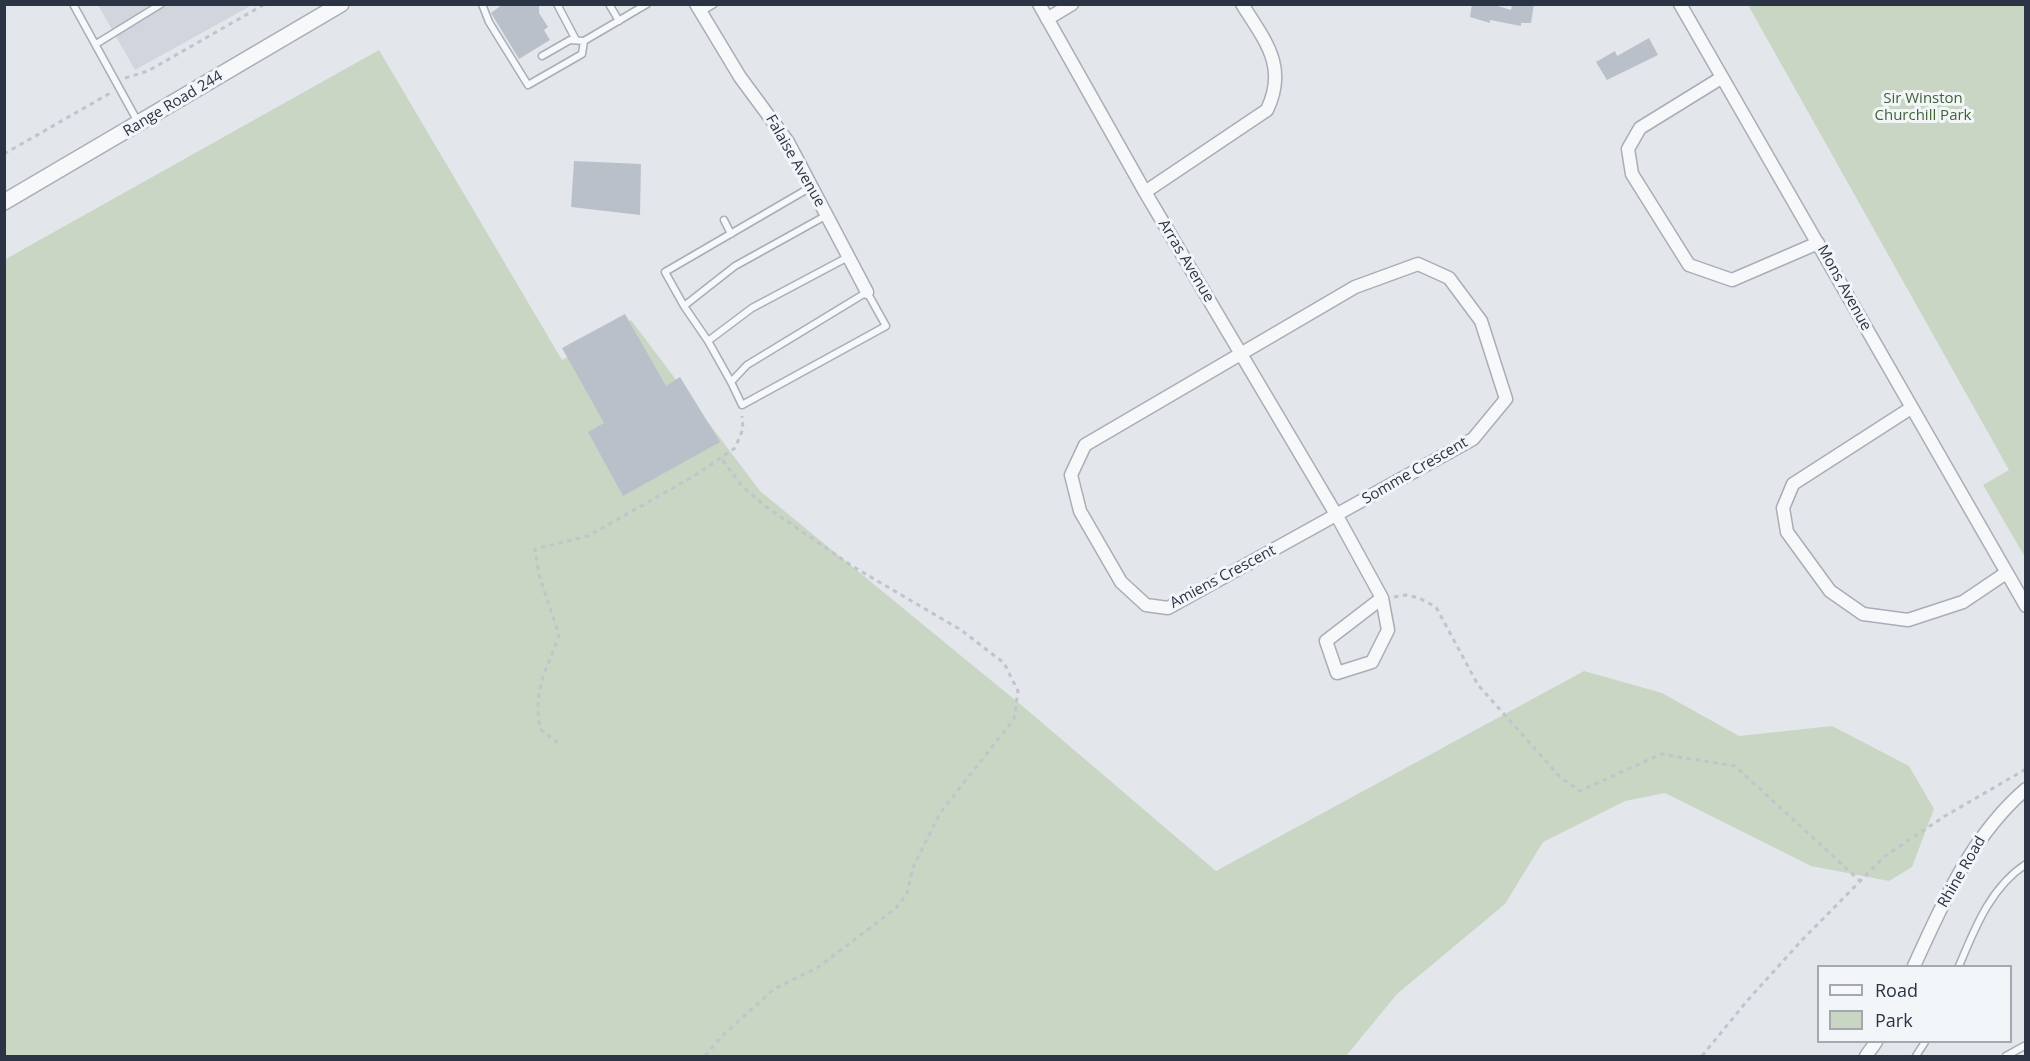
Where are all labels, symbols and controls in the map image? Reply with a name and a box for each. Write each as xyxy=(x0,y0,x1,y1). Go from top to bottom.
street label: Range Road 244 xyxy=(120,67,226,141)
park label: Sir Winston Churchill Park xyxy=(1875,90,1971,125)
street label: Falaise Avenue xyxy=(761,112,829,210)
street label: Arras Avenue xyxy=(1154,216,1218,306)
street label: Mons Avenue xyxy=(1813,242,1875,334)
street label: Somme Crescent xyxy=(1359,434,1471,508)
street label: Amiens Crescent xyxy=(1167,542,1279,612)
street label: Rhine Road xyxy=(1934,833,1990,911)
legend xyxy=(1817,965,2012,1043)
text: Road xyxy=(1875,978,1918,1002)
text: Park xyxy=(1875,1008,1913,1032)

